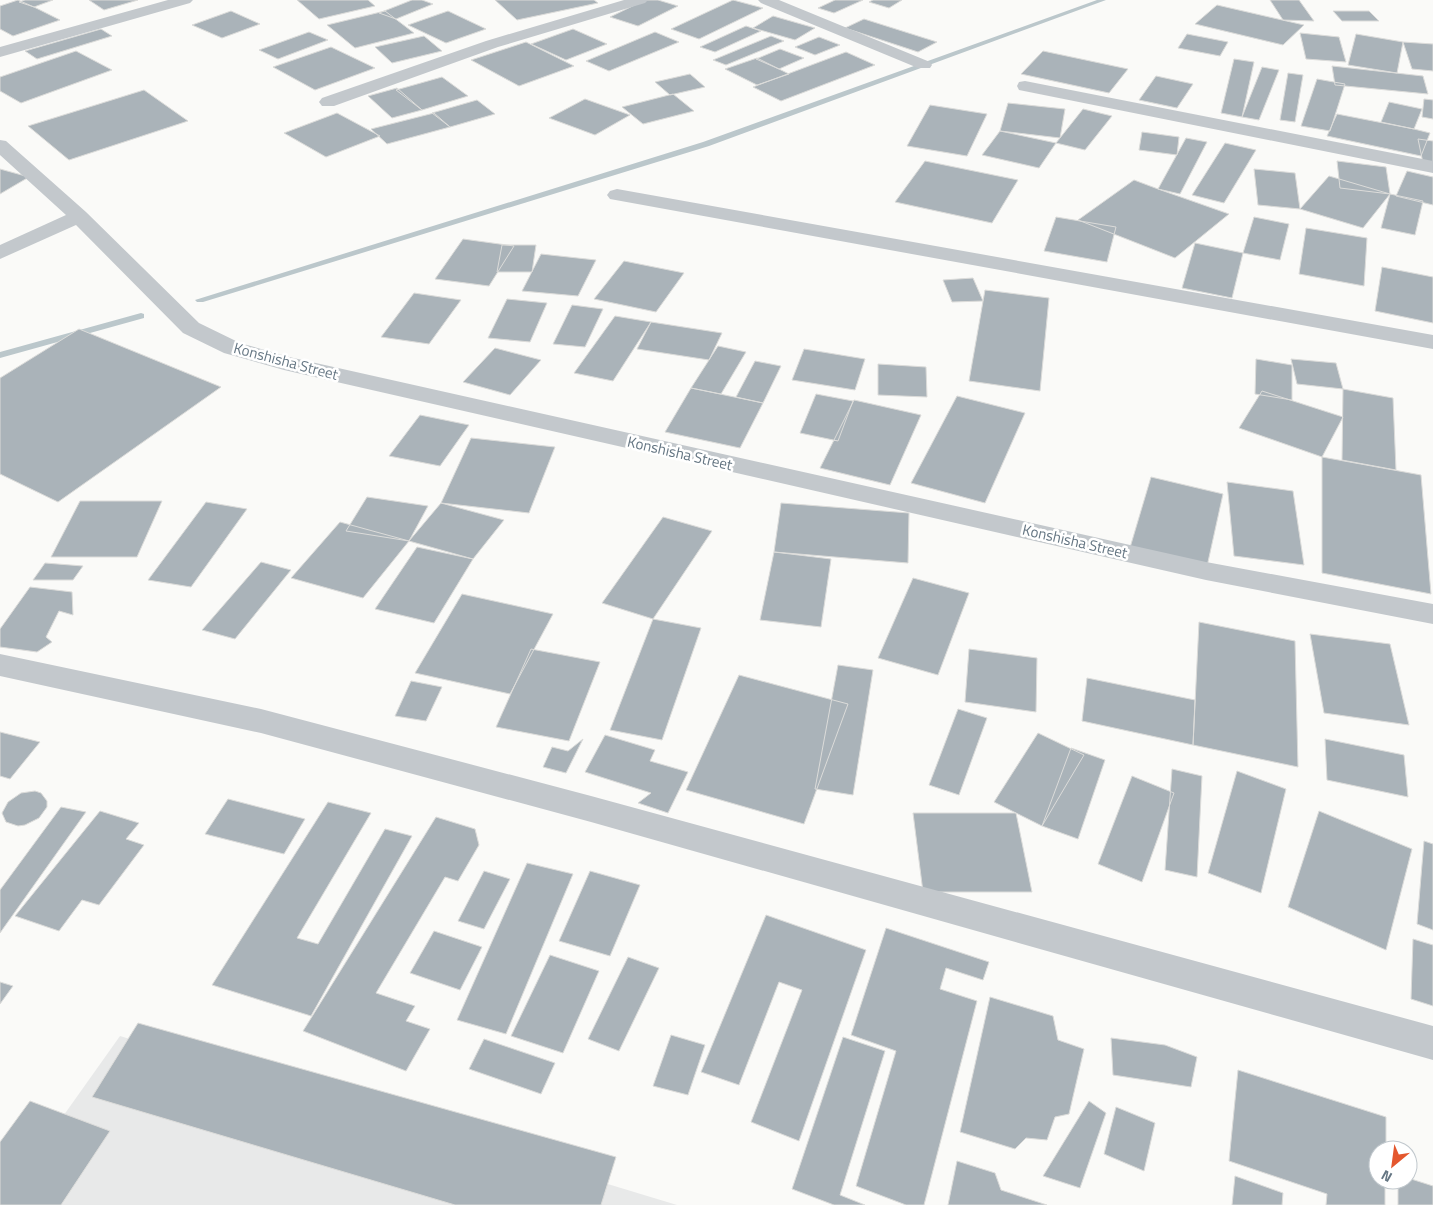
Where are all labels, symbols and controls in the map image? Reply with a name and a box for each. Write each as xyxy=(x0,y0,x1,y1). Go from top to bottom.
street label: Konshisha Street xyxy=(231,336,341,386)
street label: Konshisha Street xyxy=(625,430,735,476)
street label: Konshisha Street xyxy=(1020,518,1130,564)
north arrow xyxy=(1368,1140,1418,1190)
text: N xyxy=(1377,1165,1396,1188)

